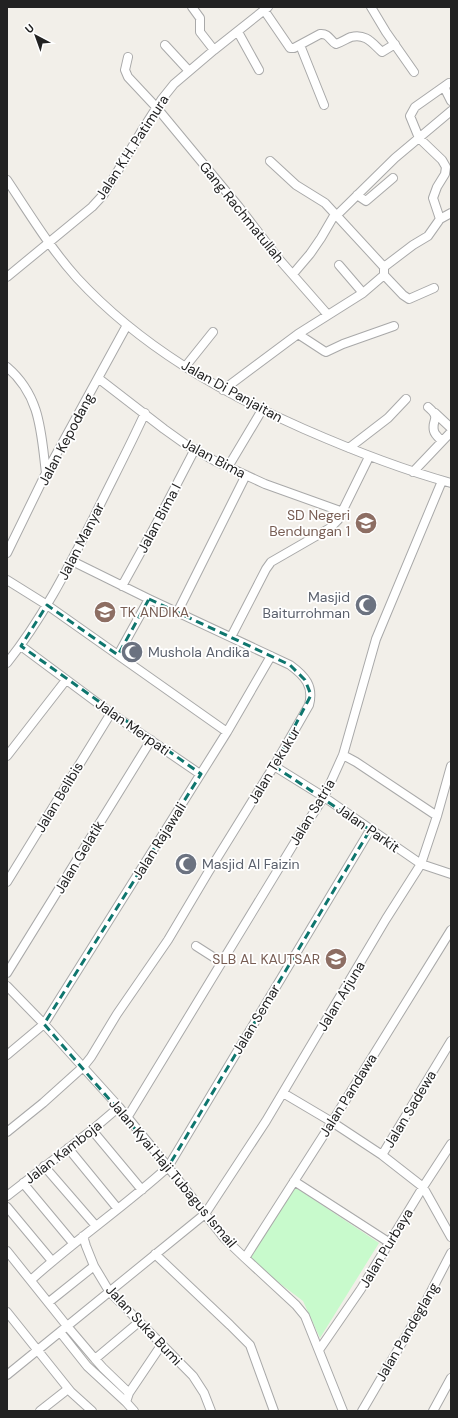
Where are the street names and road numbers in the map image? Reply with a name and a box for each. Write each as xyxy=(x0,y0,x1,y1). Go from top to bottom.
street label: Jalan K.H. Patimura xyxy=(91,91,173,203)
street label: Gang Rachmatullah xyxy=(196,158,288,266)
street label: Jalan Di Panjaitan xyxy=(178,356,286,426)
street label: Jalan Kepodang xyxy=(34,390,98,488)
street label: Jalan Bima xyxy=(179,434,249,482)
street label: Jalan Bima I xyxy=(133,480,185,556)
street label: Jalan Manyar xyxy=(54,499,108,583)
street label: Jalan Merpati xyxy=(92,695,174,759)
street label: Jalan Tekukur xyxy=(244,723,304,807)
street label: Jalan Belibis xyxy=(31,758,87,836)
street label: Jalan Satria xyxy=(285,776,339,848)
street label: Jalan Rajawali xyxy=(128,799,190,883)
street label: Jalan Parkit xyxy=(333,800,403,856)
street label: Jalan Gelatik xyxy=(50,817,108,897)
street label: Jalan Arjuna xyxy=(313,958,369,1034)
street label: Jalan Semar xyxy=(228,981,284,1057)
street label: Jalan Pandawa xyxy=(315,1050,381,1140)
street label: Jalan Sadewa xyxy=(380,1067,440,1151)
street label: Jalan Kyai Haji Tubagus Ismail xyxy=(105,1095,241,1251)
street label: Jalan Kamboja xyxy=(21,1116,105,1188)
street label: Jalan Purbaya xyxy=(355,1205,417,1291)
street label: Jalan Pandeglang xyxy=(371,1279,443,1385)
street label: Jalan Suka Bumi xyxy=(102,1281,186,1369)

